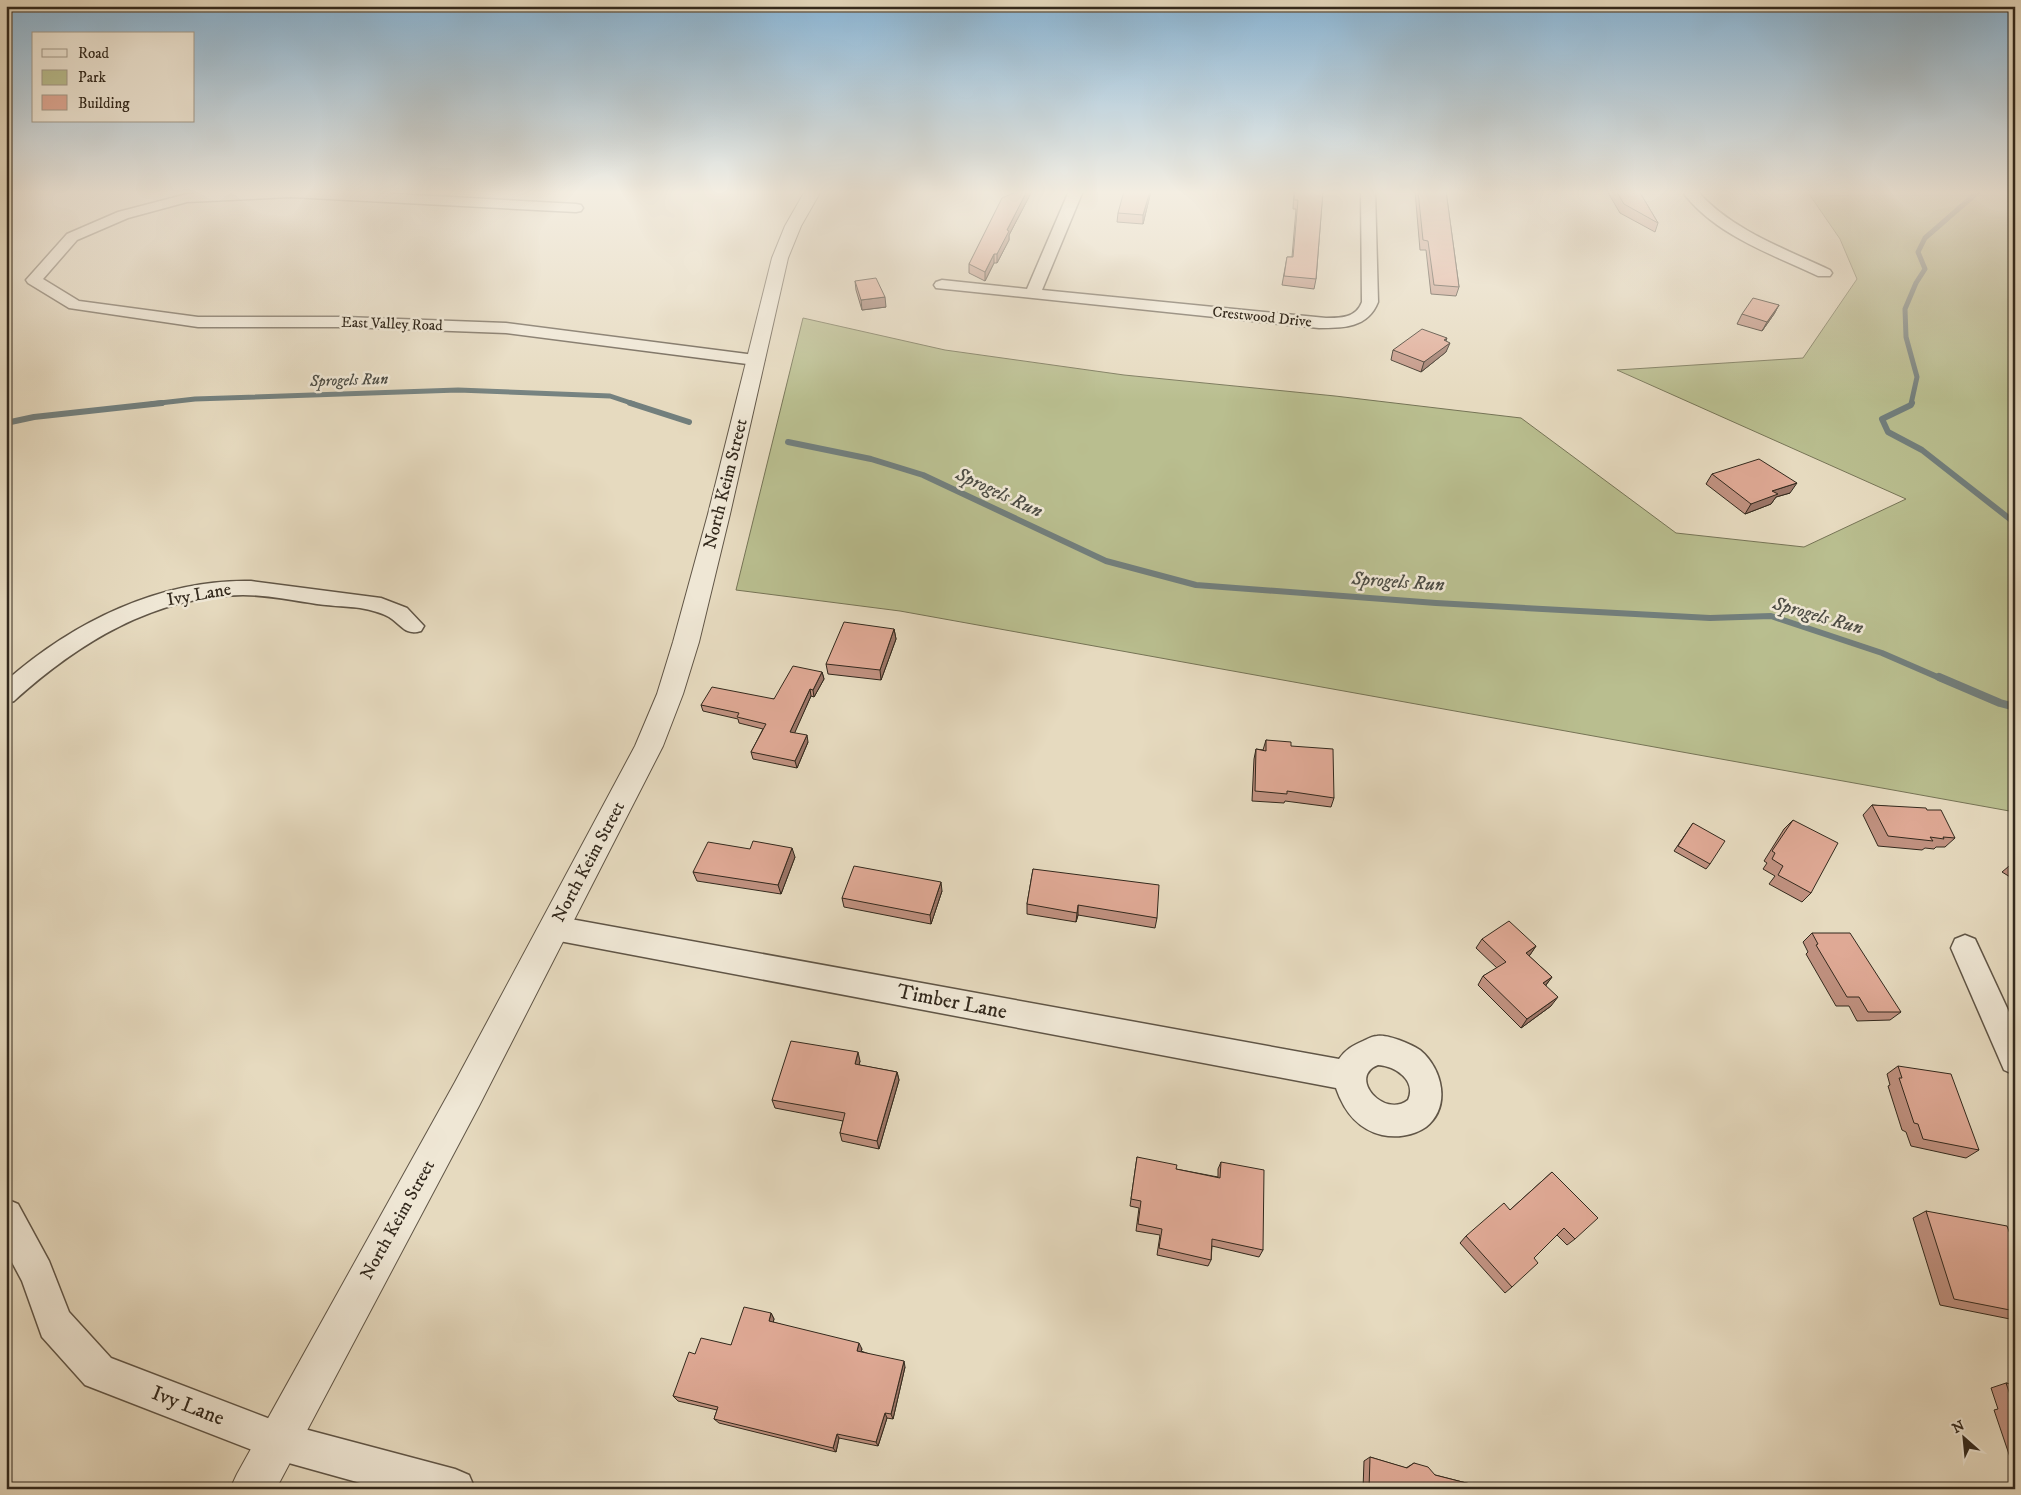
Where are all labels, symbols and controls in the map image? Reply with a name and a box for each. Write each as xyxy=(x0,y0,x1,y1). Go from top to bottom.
legend xyxy=(32,32,195,122)
text: Road xyxy=(78,44,110,63)
text: Park xyxy=(78,68,107,87)
text: Building xyxy=(78,94,130,113)
street label: Crestwood Drive xyxy=(1211,302,1313,332)
street label: East Valley Road xyxy=(341,313,444,335)
water label: Sprogels Run xyxy=(308,369,389,391)
street label: North Keim Street xyxy=(699,416,753,551)
water label: Sprogels Run xyxy=(951,462,1046,524)
water label: Sprogels Run xyxy=(1350,567,1446,598)
street label: Ivy Lane xyxy=(165,579,233,611)
water label: Sprogels Run xyxy=(1769,592,1866,641)
street label: North Keim Street xyxy=(548,798,630,926)
street label: Timber Lane xyxy=(895,979,1009,1025)
street label: North Keim Street xyxy=(356,1156,440,1284)
street label: Ivy Lane xyxy=(148,1380,228,1432)
north arrow xyxy=(1938,1412,1988,1462)
text: N xyxy=(1949,1416,1968,1438)

